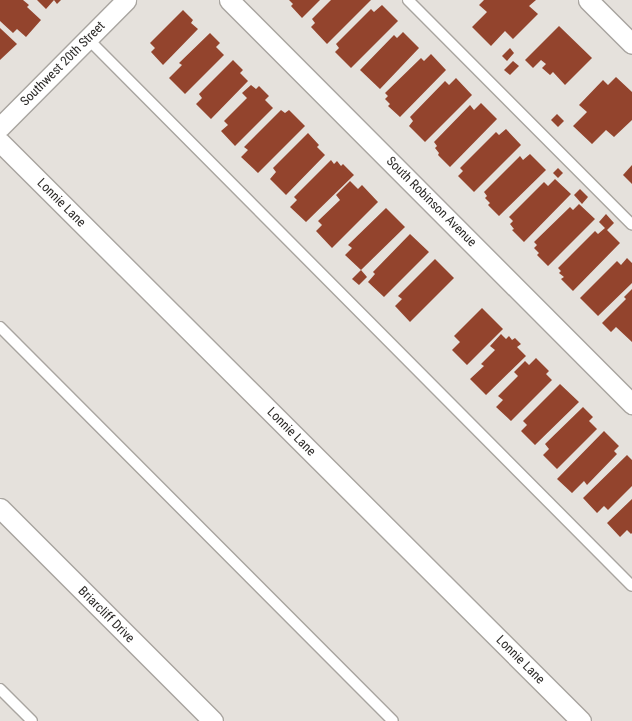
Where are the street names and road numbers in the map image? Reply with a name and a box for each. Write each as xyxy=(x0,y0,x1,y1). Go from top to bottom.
street label: Southwest 20th Street xyxy=(17,18,109,110)
street label: South Robinson Avenue xyxy=(383,154,479,250)
street label: Lonnie Lane xyxy=(34,176,88,230)
street label: Lonnie Lane xyxy=(264,405,318,459)
street label: Briarcliff Drive xyxy=(75,584,137,646)
street label: Lonnie Lane xyxy=(493,633,547,687)

